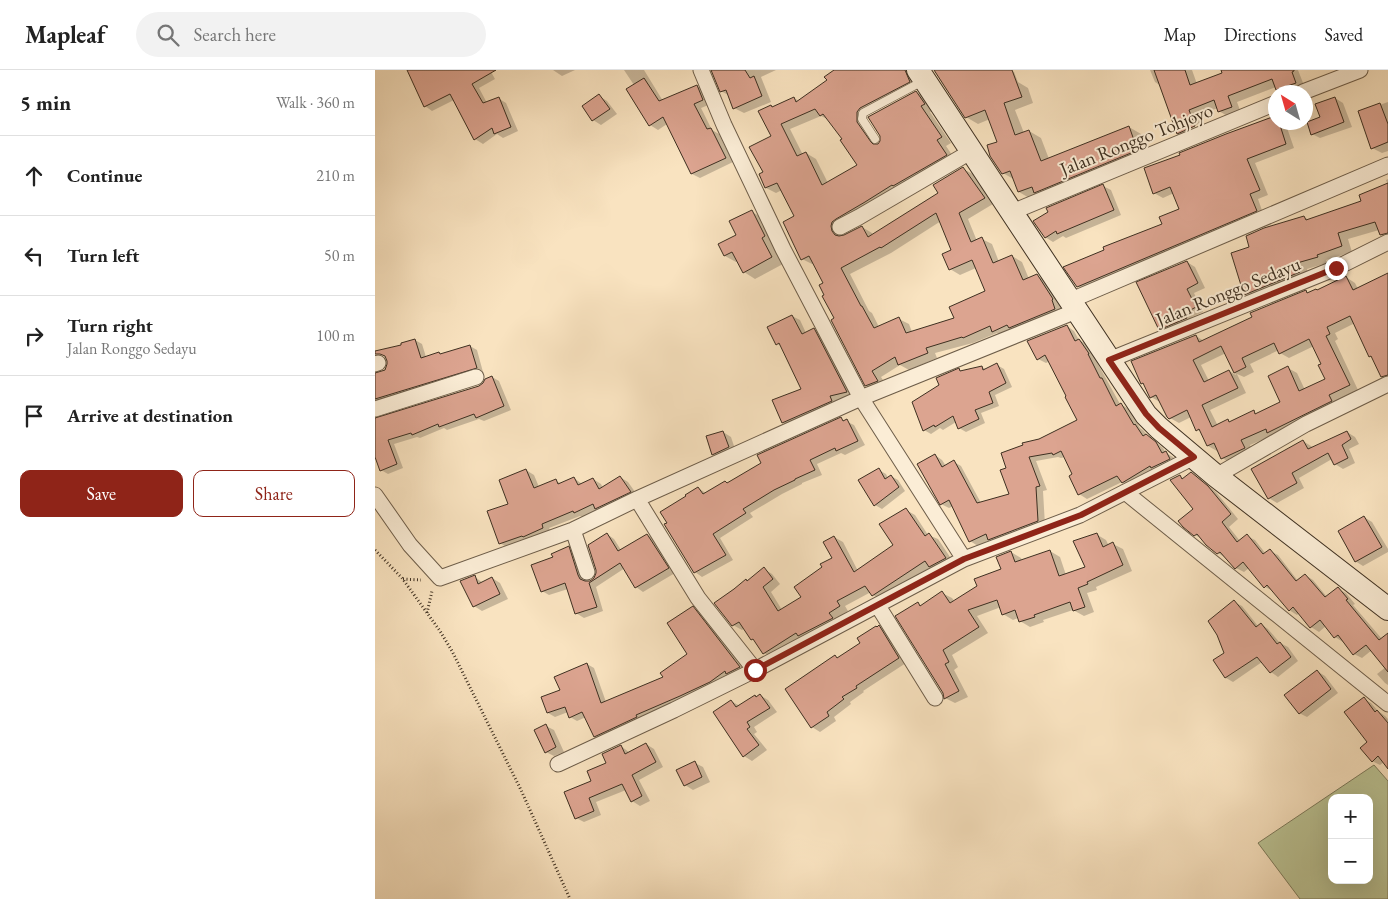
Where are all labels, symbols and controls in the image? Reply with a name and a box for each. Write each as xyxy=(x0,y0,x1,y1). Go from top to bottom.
search box xyxy=(136,12,486,57)
text: Mapleaf xyxy=(25,19,106,50)
icon: search xyxy=(154,21,182,49)
text: Search here xyxy=(194,22,276,47)
text: Map xyxy=(1164,23,1196,46)
text: Directions xyxy=(1224,23,1296,46)
text: Saved xyxy=(1324,23,1363,46)
north arrow xyxy=(1268,85,1313,130)
text: 5 min xyxy=(20,89,71,116)
text: Walk · 360 m xyxy=(276,92,355,113)
street label: Jalan Ronggo Tohjoyo xyxy=(1054,97,1216,182)
icon: ahead xyxy=(20,162,48,190)
text: Continue xyxy=(67,163,142,188)
text: 210 m xyxy=(316,165,355,186)
icon: left xyxy=(20,242,48,270)
text: Turn left xyxy=(67,243,139,268)
text: 50 m xyxy=(324,245,355,266)
street label: Jalan Ronggo Sedayu xyxy=(1150,251,1304,333)
route end xyxy=(1325,257,1348,280)
text: Turn right xyxy=(67,313,153,338)
icon: right xyxy=(20,322,48,350)
text: 100 m xyxy=(316,325,355,346)
text: Jalan Ronggo Sedayu xyxy=(67,338,197,359)
icon: arrive xyxy=(20,402,48,430)
text: Arrive at destination xyxy=(67,403,233,428)
button: Save xyxy=(20,470,183,517)
button: Share xyxy=(193,470,355,517)
route start xyxy=(744,659,767,682)
map controls xyxy=(1328,794,1373,884)
button: + xyxy=(1328,794,1373,839)
button: − xyxy=(1328,839,1373,884)

